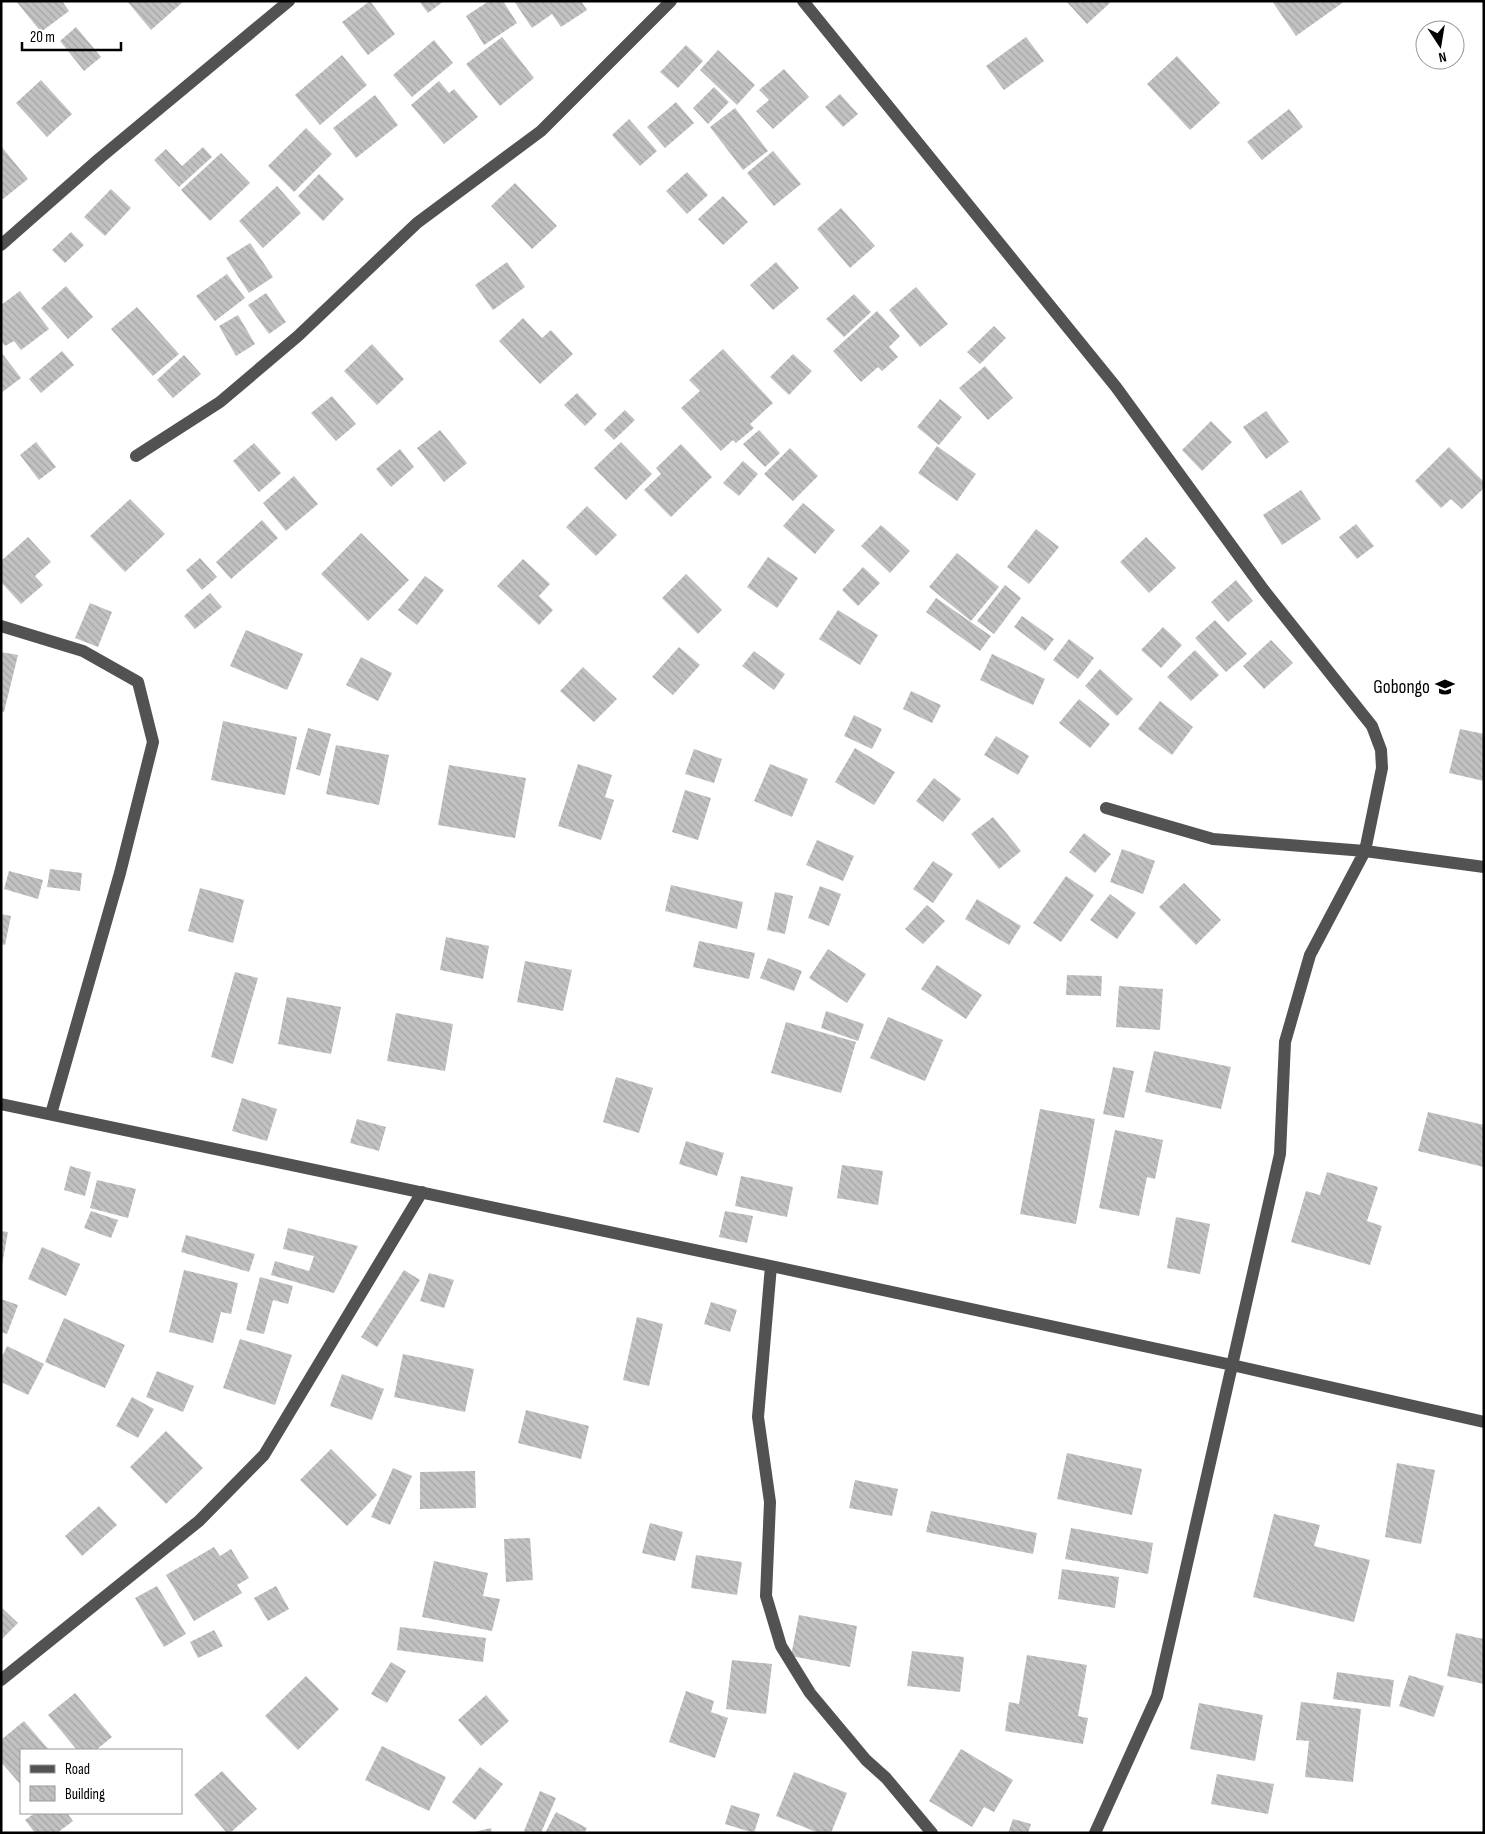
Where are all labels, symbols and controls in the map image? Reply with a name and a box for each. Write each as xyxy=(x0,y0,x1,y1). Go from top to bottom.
scale bar xyxy=(22,20,121,52)
north arrow xyxy=(1415,20,1465,70)
text: 20 m xyxy=(30,28,55,47)
text: N xyxy=(1437,48,1448,66)
place label: Gobongo xyxy=(1373,676,1430,699)
school or university icon: Gobongo xyxy=(1434,676,1456,698)
legend xyxy=(20,1749,182,1814)
text: Road xyxy=(65,1760,90,1779)
text: Building xyxy=(65,1785,105,1804)

